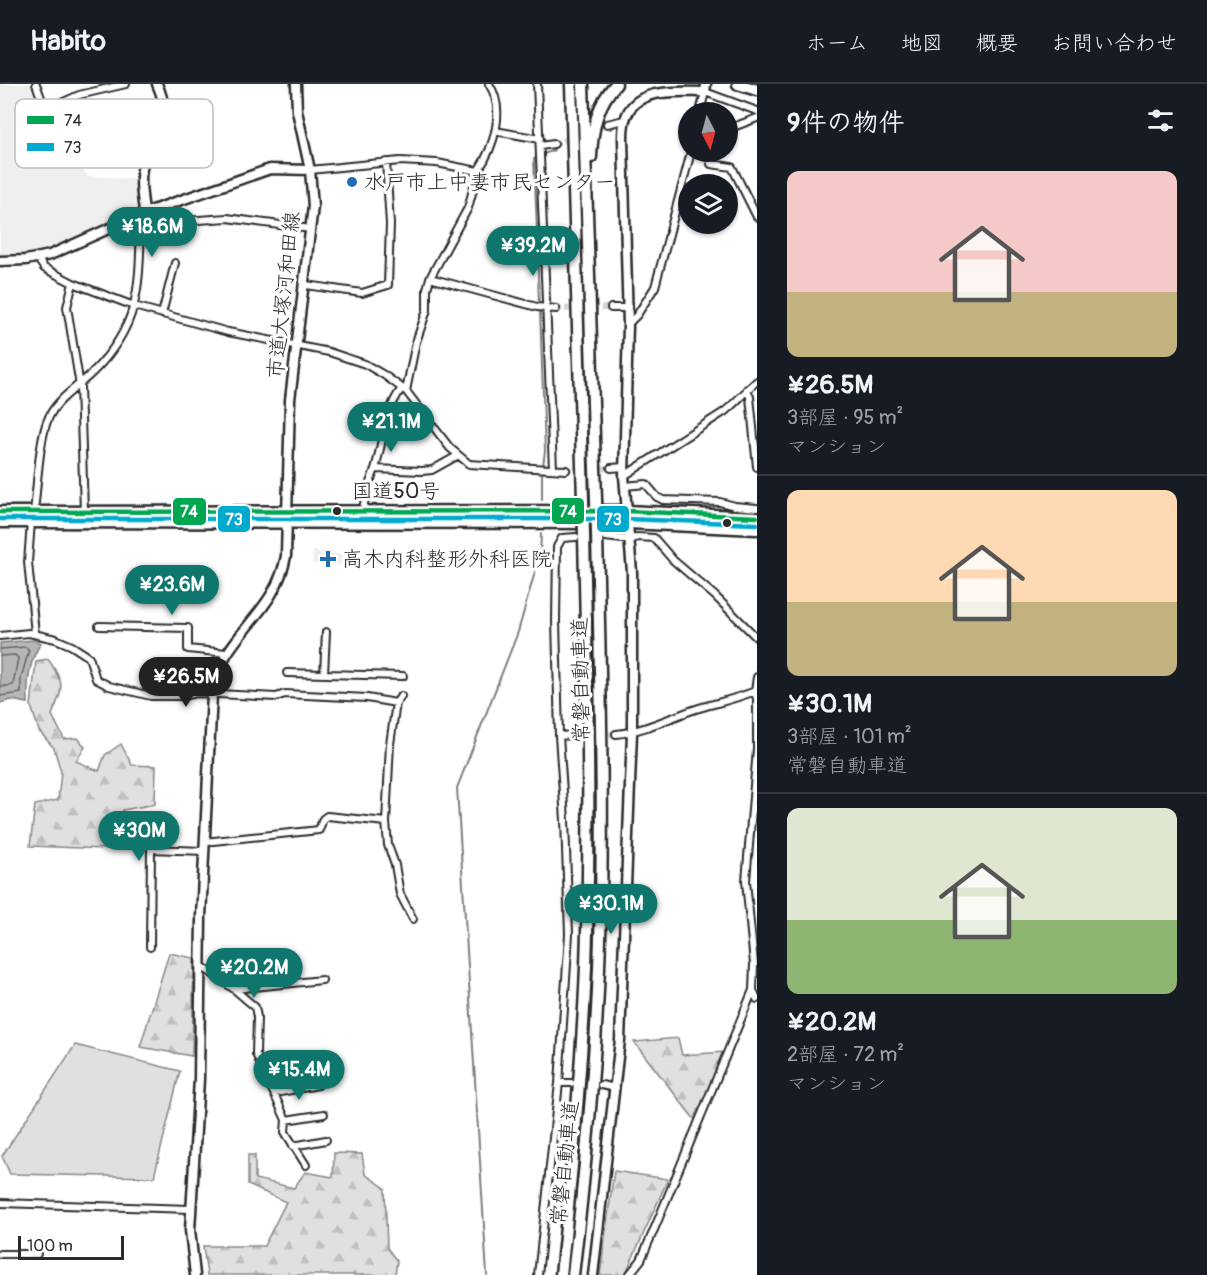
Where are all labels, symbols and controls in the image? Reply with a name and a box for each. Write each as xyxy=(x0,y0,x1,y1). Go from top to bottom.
text: Habito xyxy=(30,24,106,59)
text: ホーム xyxy=(806,30,868,57)
text: 地図 xyxy=(901,30,943,57)
text: 概要 xyxy=(976,30,1018,57)
text: お問い合わせ xyxy=(1051,30,1177,57)
legend xyxy=(15,99,213,168)
north arrow xyxy=(678,102,738,162)
map controls xyxy=(678,102,738,234)
icon: filters xyxy=(1144,104,1177,137)
text: 9件の物件 xyxy=(787,107,904,139)
text: 74 xyxy=(64,111,82,131)
text: 73 xyxy=(64,138,81,158)
place label: 水戸市上中妻市民センター xyxy=(364,169,615,196)
button: layers xyxy=(678,174,738,234)
marker: 水戸市上中妻市民センター xyxy=(345,175,359,189)
pin: ¥18.6M xyxy=(103,207,201,258)
street label: 市道大塚河和田線 xyxy=(262,210,306,380)
icon: home xyxy=(928,210,1036,318)
text: ¥18.6M xyxy=(121,214,183,239)
pin: ¥39.2M xyxy=(484,226,582,277)
text: ¥39.2M xyxy=(500,233,566,258)
text: ¥26.5M xyxy=(787,369,873,401)
pin: ¥21.1M xyxy=(342,402,440,453)
text: 3部屋 · 95 m² xyxy=(787,405,903,430)
text: ¥21.1M xyxy=(361,409,421,434)
text: マンション xyxy=(787,434,886,459)
street label: 国道50号 xyxy=(352,478,440,505)
line badge: 74 xyxy=(172,497,207,526)
line badge: 74 xyxy=(551,497,585,525)
text: 74 xyxy=(180,502,199,522)
text: 74 xyxy=(559,502,578,522)
line badge: 73 xyxy=(217,505,251,533)
unlabelled marker xyxy=(331,505,343,517)
line badge: 73 xyxy=(596,505,630,533)
text: 73 xyxy=(225,510,243,530)
text: 73 xyxy=(604,510,622,530)
unlabelled marker xyxy=(721,517,733,529)
icon: home xyxy=(928,529,1036,637)
place label: 高木内科整形外科医院 xyxy=(342,546,552,573)
marker: 高木内科整形外科医院 xyxy=(319,550,337,568)
pin: ¥23.6M xyxy=(123,565,221,616)
text: ¥23.6M xyxy=(139,572,205,597)
street label: 常磐自動車道 xyxy=(566,617,596,743)
pin: ¥26.5M xyxy=(137,657,235,708)
text: ¥26.5M xyxy=(153,664,219,689)
text: ¥30.1M xyxy=(787,688,872,720)
text: 3部屋 · 101 m² xyxy=(787,724,912,749)
text: 常磐自動車道 xyxy=(787,753,907,778)
pin: ¥30M xyxy=(103,811,175,862)
text: ¥30M xyxy=(112,818,166,843)
icon: home xyxy=(928,847,1036,955)
pin: ¥30.1M xyxy=(562,884,660,935)
text: ¥30.1M xyxy=(578,891,644,916)
pin: ¥20.2M xyxy=(205,948,303,999)
text: ¥20.2M xyxy=(220,955,288,980)
text: ¥20.2M xyxy=(787,1006,876,1038)
text: 2部屋 · 72 m² xyxy=(787,1042,904,1067)
pin: ¥15.4M xyxy=(250,1050,348,1101)
text: ¥15.4M xyxy=(268,1057,330,1082)
text: マンション xyxy=(787,1071,886,1096)
street label: 常磐自動車道 xyxy=(545,1099,585,1227)
scale bar xyxy=(18,1233,124,1260)
text: 100 m xyxy=(27,1236,73,1256)

